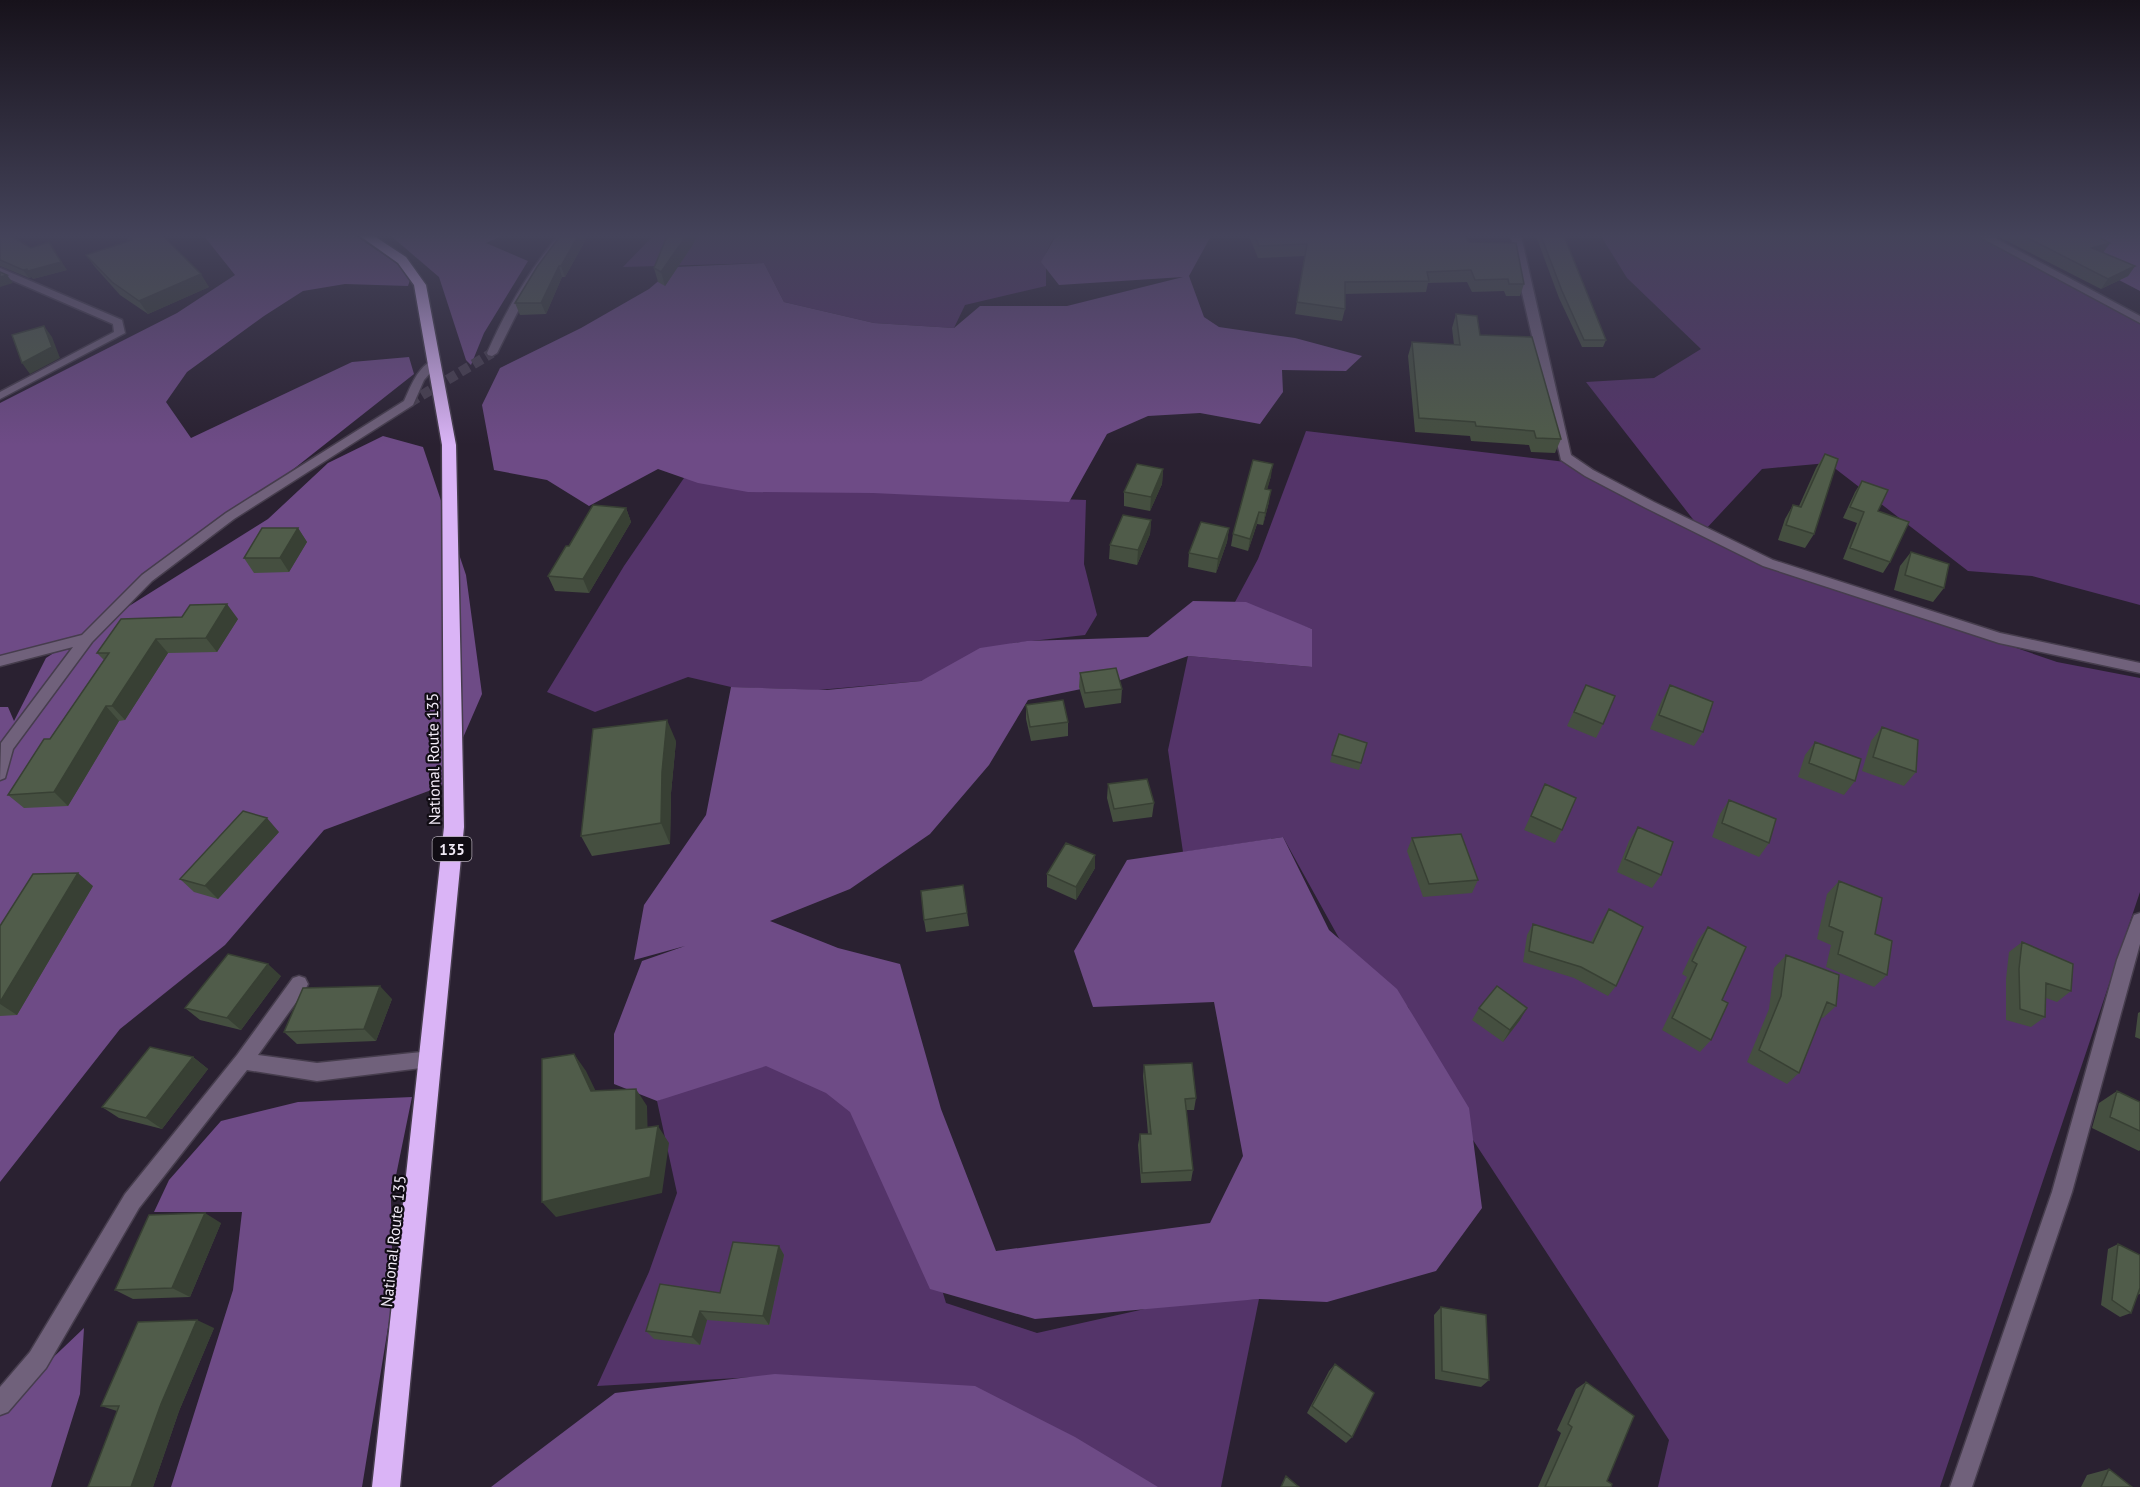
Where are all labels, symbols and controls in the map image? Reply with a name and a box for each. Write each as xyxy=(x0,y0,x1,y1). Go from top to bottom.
street label: National Route 135 xyxy=(422,693,444,825)
road number: 135 xyxy=(432,837,472,861)
street label: National Route 135 xyxy=(376,1174,410,1308)

